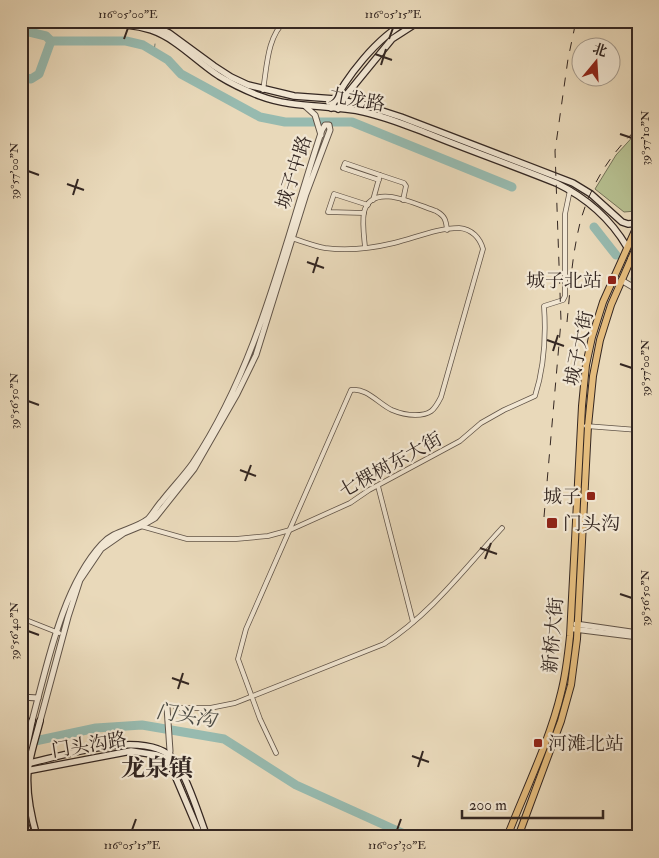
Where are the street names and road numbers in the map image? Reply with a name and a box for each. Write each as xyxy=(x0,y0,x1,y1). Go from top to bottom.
street label: 九龙路 xyxy=(327,83,387,117)
street label: 城子中路 xyxy=(271,132,317,212)
street label: 城子大街 xyxy=(559,309,599,388)
street label: 七棵树东大街 xyxy=(335,427,446,503)
street label: 新桥大街 xyxy=(538,596,568,674)
street label: 门头沟路 xyxy=(50,727,129,763)

